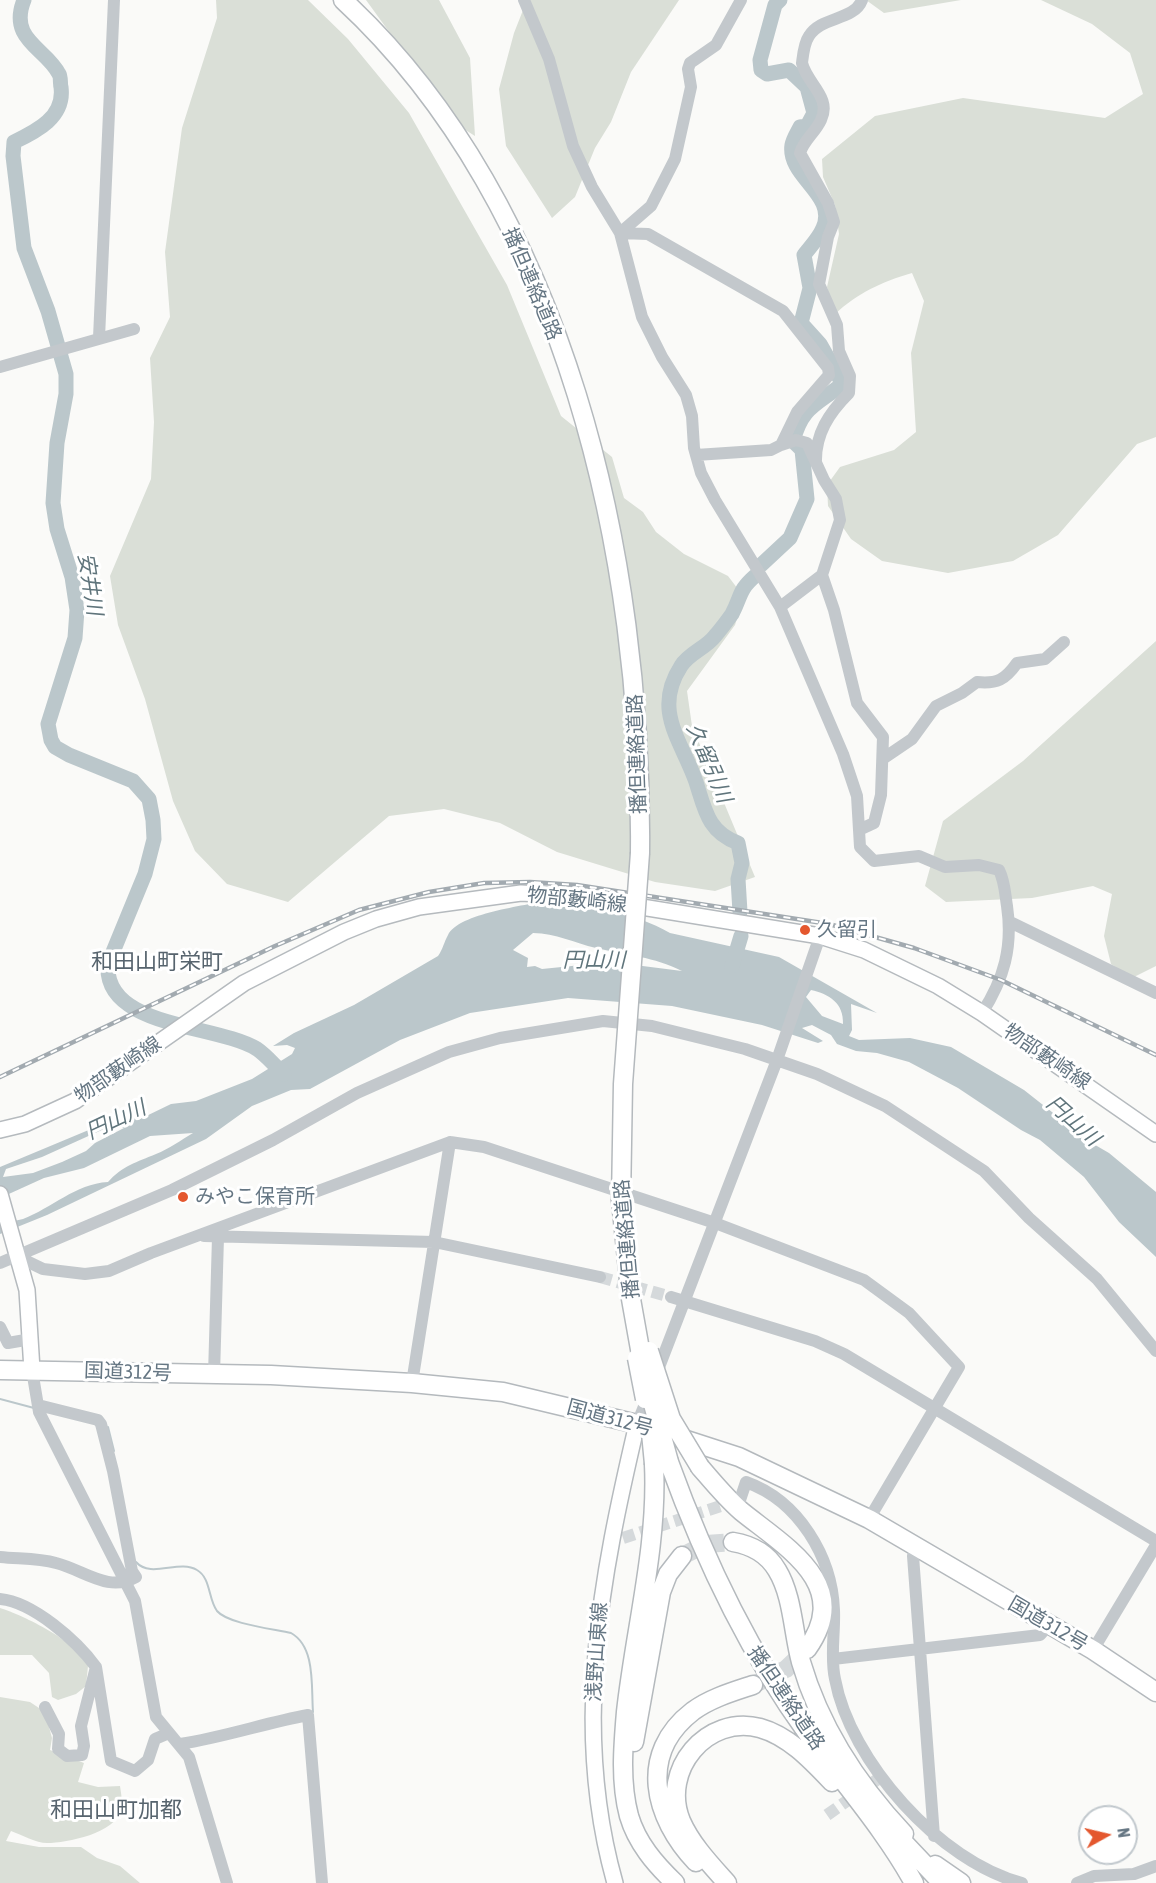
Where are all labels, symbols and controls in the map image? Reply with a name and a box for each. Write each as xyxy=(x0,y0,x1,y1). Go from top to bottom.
street label: 播但連絡道路 xyxy=(498,224,566,344)
water label: 安井川 xyxy=(73,551,107,617)
street label: 播但連絡道路 xyxy=(623,694,651,814)
water label: 久留引川 xyxy=(681,719,737,807)
street label: 物部藪崎線 xyxy=(526,883,628,917)
place label: 久留引 xyxy=(817,918,877,942)
marker: 久留引 xyxy=(798,923,812,937)
water label: 円山川 xyxy=(563,947,625,973)
district label: 和田山町栄町 xyxy=(91,949,223,975)
street label: 物部藪崎線 xyxy=(999,1019,1095,1095)
street label: 物部藪崎線 xyxy=(70,1031,166,1109)
water label: 円山川 xyxy=(1041,1091,1105,1151)
water label: 円山川 xyxy=(82,1095,150,1145)
street label: 播但連絡道路 xyxy=(610,1178,644,1300)
place label: みやこ保育所 xyxy=(195,1185,315,1209)
marker: みやこ保育所 xyxy=(176,1190,190,1204)
street label: 国道312号 xyxy=(84,1358,172,1386)
street label: 国道312号 xyxy=(564,1395,656,1441)
street label: 国道312号 xyxy=(1004,1592,1092,1656)
street label: 浅野山東線 xyxy=(582,1601,612,1703)
street label: 播但連絡道路 xyxy=(743,1642,829,1754)
district label: 和田山町加都 xyxy=(50,1797,182,1823)
north arrow xyxy=(1078,1805,1138,1865)
text: N xyxy=(1114,1827,1133,1839)

